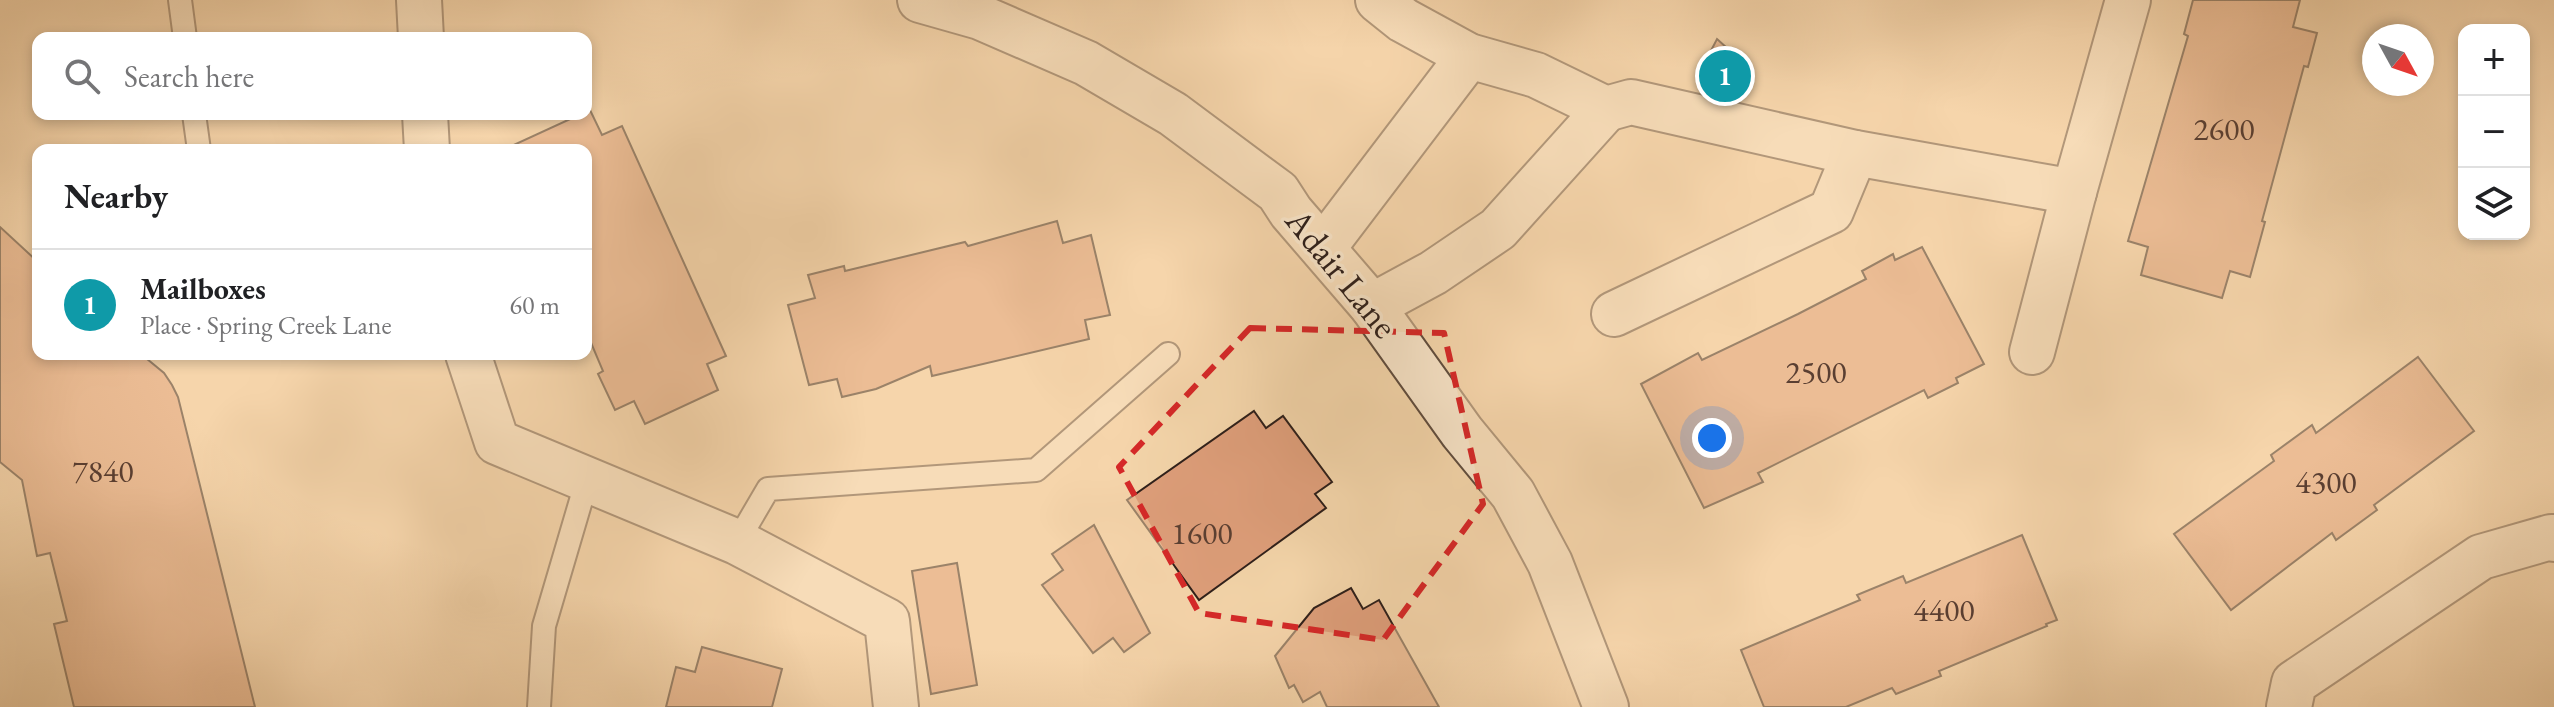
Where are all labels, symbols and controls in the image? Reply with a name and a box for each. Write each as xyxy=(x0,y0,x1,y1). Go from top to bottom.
north arrow xyxy=(2362,24,2434,96)
map controls xyxy=(2458,24,2530,240)
button: + xyxy=(2458,24,2530,96)
search box xyxy=(32,32,592,120)
pin: 1 xyxy=(1699,46,1751,106)
icon: search xyxy=(60,54,104,98)
text: Search here xyxy=(124,57,254,96)
button: − xyxy=(2458,96,2530,168)
house number: 2600 xyxy=(2193,108,2255,150)
button: layers xyxy=(2458,168,2530,240)
text: Nearby xyxy=(64,174,168,218)
street label: Adair Lane xyxy=(1275,198,1409,348)
text: Mailboxes xyxy=(140,269,266,308)
text: 1 xyxy=(83,288,97,322)
text: 60 m xyxy=(510,288,560,322)
text: Place · Spring Creek Lane xyxy=(140,308,392,342)
house number: 2500 xyxy=(1785,351,1847,393)
your location xyxy=(1692,418,1732,458)
house number: 7840 xyxy=(72,450,134,492)
house number: 4300 xyxy=(2295,461,2357,503)
house number: 1600 xyxy=(1171,512,1233,554)
house number: 4400 xyxy=(1913,589,1975,631)

